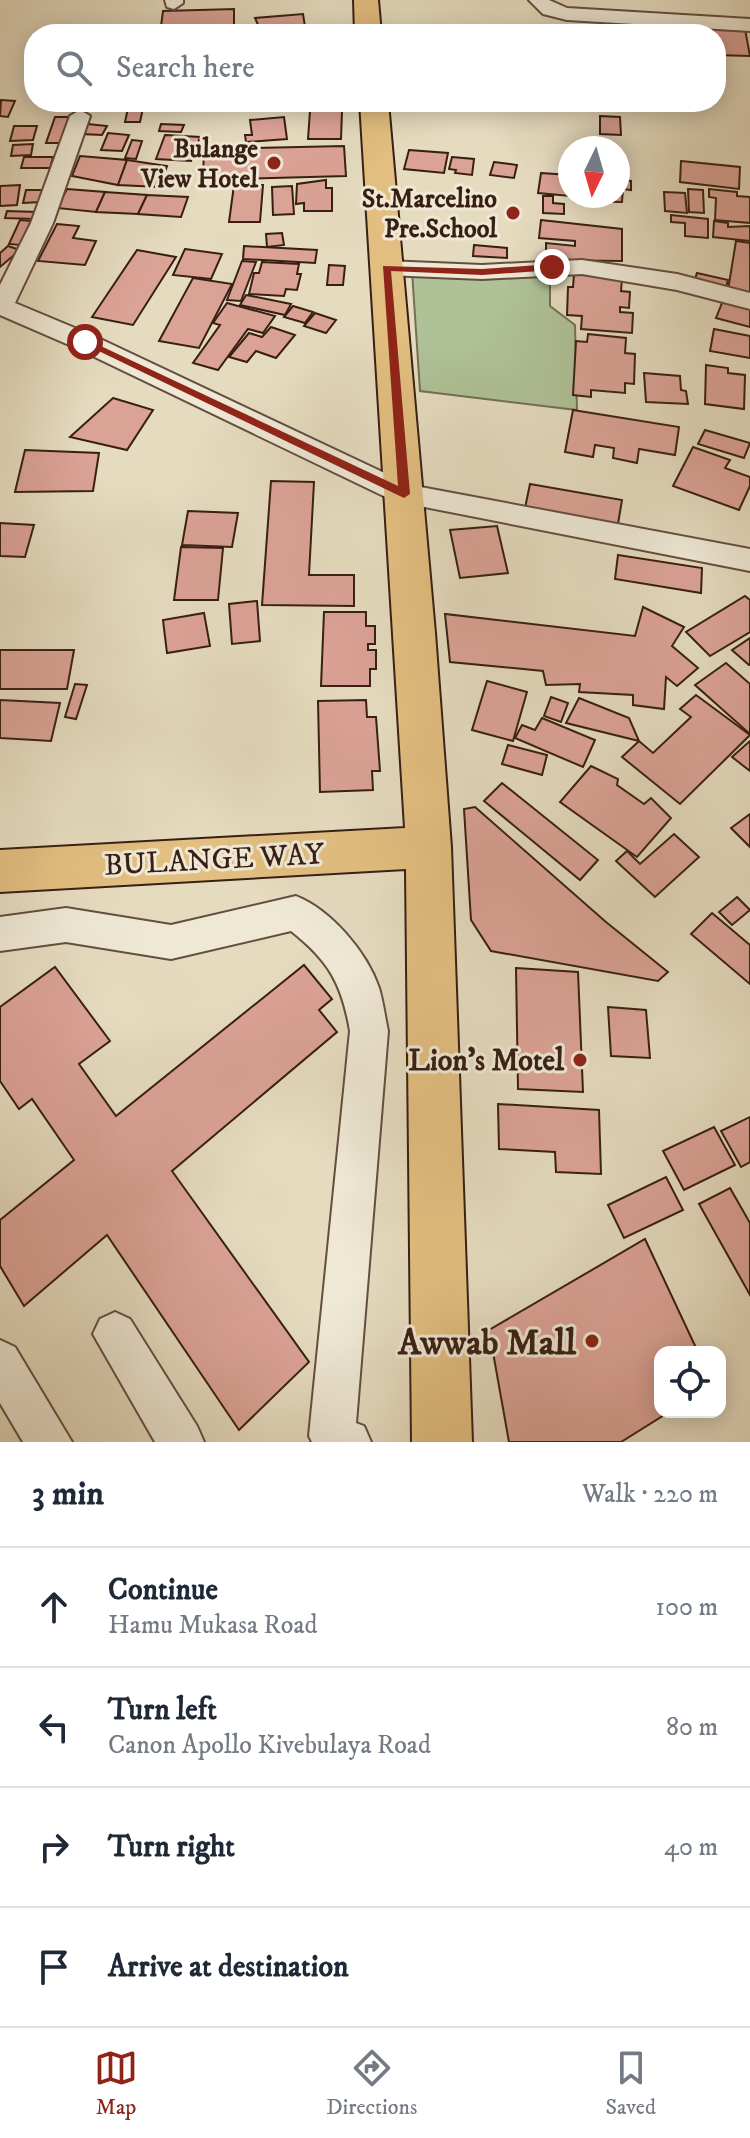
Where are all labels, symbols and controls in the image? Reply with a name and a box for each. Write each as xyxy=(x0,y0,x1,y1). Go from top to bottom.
search box xyxy=(24,24,726,112)
icon: search xyxy=(52,46,96,90)
text: Search here xyxy=(116,50,255,87)
place label: Bulange View Hotel xyxy=(140,133,259,196)
north arrow xyxy=(558,136,630,208)
marker: Bulange View Hotel xyxy=(265,154,283,172)
place label: St.Marcelino Pre.School xyxy=(362,183,498,246)
marker: St.Marcelino Pre.School xyxy=(504,204,522,222)
route end xyxy=(534,249,570,285)
route start xyxy=(67,324,103,360)
street label: BULANGE WAY xyxy=(103,836,326,885)
place label: Lion's Motel xyxy=(408,1043,565,1080)
marker: Lion's Motel xyxy=(571,1051,589,1069)
place label: Awwab Mall xyxy=(397,1321,577,1366)
marker: Awwab Mall xyxy=(583,1332,601,1350)
map controls xyxy=(654,1346,726,1418)
button: locate xyxy=(654,1346,726,1418)
text: 3 min xyxy=(32,1473,104,1515)
text: Walk · 220 m xyxy=(582,1478,718,1511)
text: Continue xyxy=(108,1572,218,1609)
icon: ahead xyxy=(32,1585,76,1629)
text: 100 m xyxy=(655,1591,718,1624)
text: Hamu Mukasa Road xyxy=(108,1609,317,1642)
text: Turn left xyxy=(108,1692,217,1729)
icon: left xyxy=(32,1705,76,1749)
text: 80 m xyxy=(666,1711,718,1744)
text: Canon Apollo Kivebulaya Road xyxy=(108,1729,431,1762)
icon: right xyxy=(32,1825,76,1869)
text: Turn right xyxy=(108,1829,235,1866)
text: 40 m xyxy=(664,1831,718,1864)
icon: arrive xyxy=(32,1945,76,1989)
text: Arrive at destination xyxy=(108,1949,349,1986)
tab: Map xyxy=(94,2046,138,2121)
tab: Directions xyxy=(326,2046,417,2121)
tab: Saved xyxy=(605,2046,656,2121)

